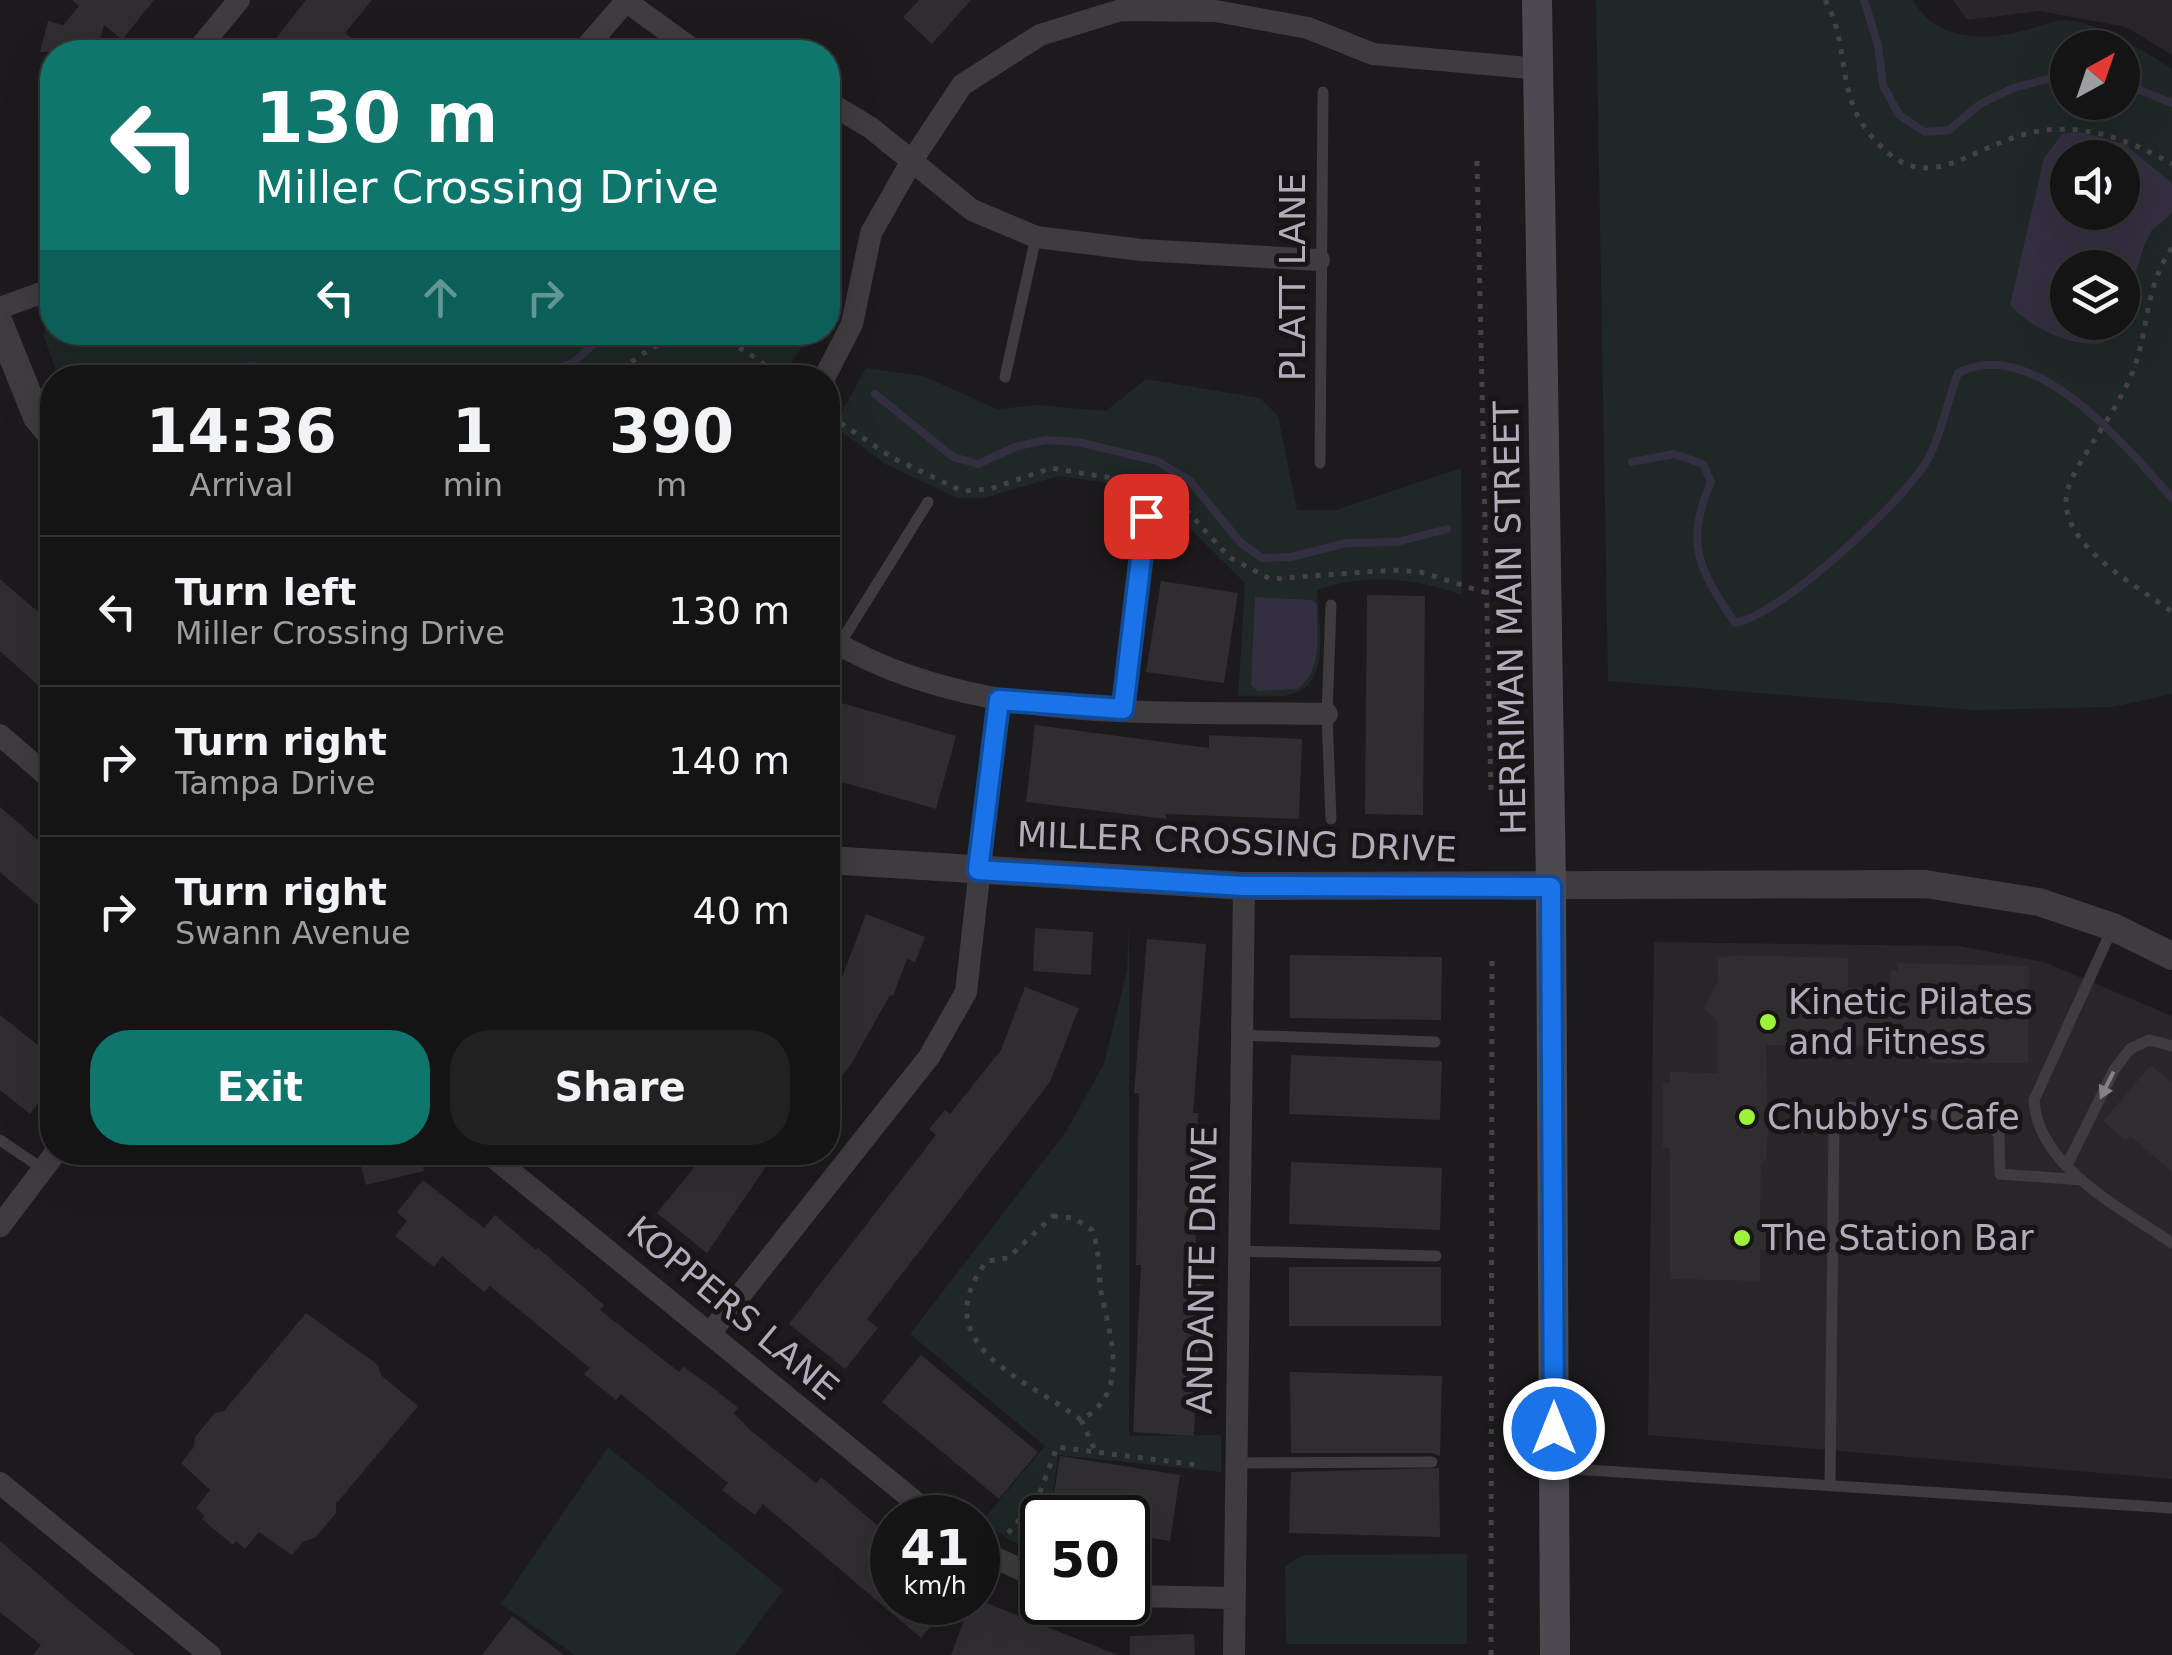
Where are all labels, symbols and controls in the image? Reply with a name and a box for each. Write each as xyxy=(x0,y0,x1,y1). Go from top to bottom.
north arrow xyxy=(2050,30,2140,120)
map controls xyxy=(2050,30,2140,340)
text: 130 m xyxy=(255,77,498,159)
icon: left xyxy=(90,80,220,210)
button: sound xyxy=(2050,140,2140,230)
text: Miller Crossing Drive xyxy=(255,161,719,214)
street label: PLATT LANE xyxy=(1273,173,1313,381)
button: layers xyxy=(2050,250,2140,340)
icon: left xyxy=(308,270,363,325)
icon: ahead xyxy=(413,270,468,325)
icon: right xyxy=(518,270,573,325)
text: 14:36 xyxy=(146,396,337,466)
text: 1 xyxy=(452,396,494,466)
text: 390 xyxy=(609,396,734,466)
street label: HERRIMAN MAIN STREET xyxy=(1486,400,1534,835)
text: Arrival xyxy=(189,466,293,504)
text: min xyxy=(443,466,503,504)
text: m xyxy=(656,466,687,504)
pin xyxy=(1104,474,1189,559)
icon: arrive xyxy=(1119,489,1174,544)
text: Turn left xyxy=(175,570,356,614)
icon: left xyxy=(90,584,145,639)
text: 130 m xyxy=(668,589,790,633)
text: Miller Crossing Drive xyxy=(175,614,505,652)
text: Turn right xyxy=(175,720,387,764)
icon: right xyxy=(90,734,145,789)
text: 140 m xyxy=(668,739,790,783)
text: Tampa Drive xyxy=(175,764,375,802)
street label: MILLER CROSSING DRIVE xyxy=(1016,814,1458,870)
text: Turn right xyxy=(175,870,387,914)
icon: right xyxy=(90,884,145,939)
text: 40 m xyxy=(693,889,790,933)
text: Swann Avenue xyxy=(175,914,411,952)
place label: Kinetic Pilates and Fitness xyxy=(1788,982,2033,1062)
marker: Kinetic Pilates and Fitness xyxy=(1757,1011,1779,1033)
button: Exit xyxy=(90,1030,430,1145)
button: Share xyxy=(450,1030,790,1145)
one-way arrow xyxy=(2098,1070,2115,1099)
place label: Chubby's Cafe xyxy=(1767,1097,2020,1137)
marker: Chubby's Cafe xyxy=(1736,1106,1758,1128)
street label: ANDANTE DRIVE xyxy=(1179,1125,1225,1415)
street label: KOPPERS LANE xyxy=(619,1208,847,1408)
place label: The Station Bar xyxy=(1761,1218,2034,1258)
marker: The Station Bar xyxy=(1731,1227,1753,1249)
position arrow xyxy=(1502,1377,1606,1481)
speed limit sign: 50 xyxy=(1020,1495,1150,1625)
text: 41 xyxy=(900,1519,970,1577)
text: km/h xyxy=(903,1571,967,1600)

